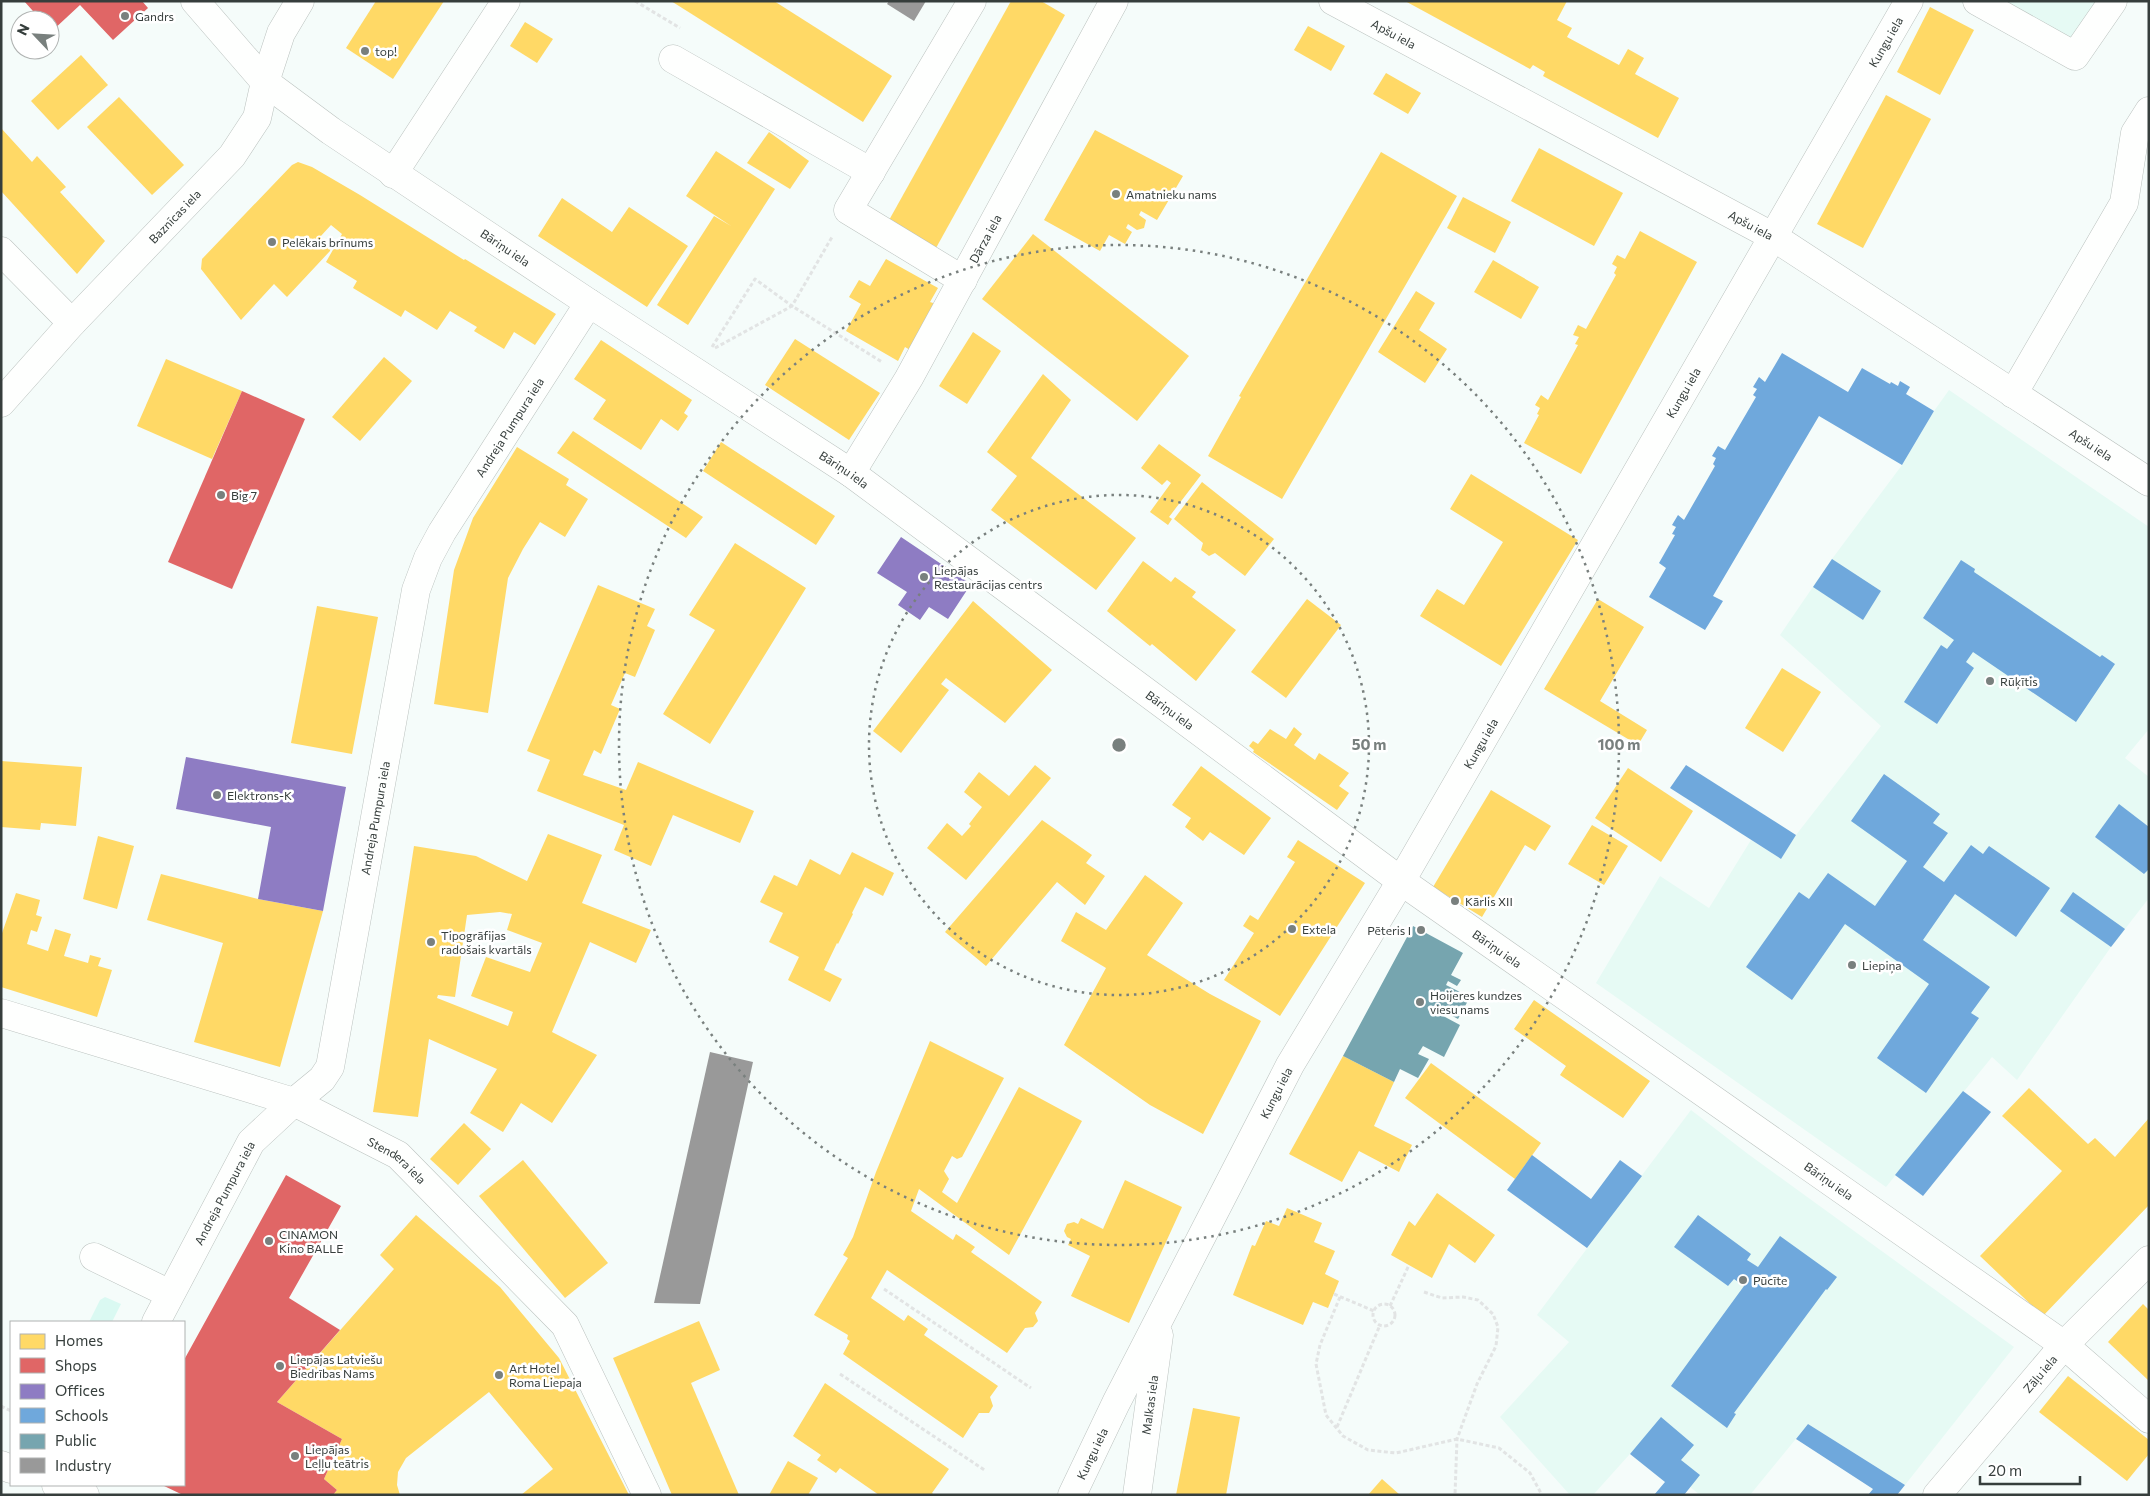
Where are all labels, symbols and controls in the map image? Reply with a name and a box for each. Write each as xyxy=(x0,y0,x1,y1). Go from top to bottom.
place label: Gandrs xyxy=(135,9,174,23)
north arrow xyxy=(10,10,60,60)
marker: Gandrs xyxy=(119,10,131,22)
street label: Kungu iela xyxy=(1865,14,1905,69)
street label: Apšu iela xyxy=(1369,16,1419,51)
text: N xyxy=(13,21,33,38)
place label: top! xyxy=(375,44,397,58)
marker: top! xyxy=(359,45,371,57)
street label: Baznīcas iela xyxy=(146,186,203,246)
place label: Amatnieku nams xyxy=(1126,187,1217,201)
marker: Amatnieku nams xyxy=(1110,188,1122,200)
street label: Apšu iela xyxy=(1726,207,1776,242)
street label: Dārza iela xyxy=(966,212,1004,265)
street label: Bāriņu iela xyxy=(478,226,533,269)
place label: Pelēkais brīnums xyxy=(282,235,373,249)
marker: Pelēkais brīnums xyxy=(266,236,278,248)
street label: Kungu iela xyxy=(1663,365,1703,420)
street label: Andreja Pumpura iela xyxy=(472,375,546,479)
street label: Apšu iela xyxy=(2067,425,2115,463)
street label: Bāriņu iela xyxy=(817,448,872,491)
place label: Big 7 xyxy=(231,488,257,502)
marker: Big 7 xyxy=(215,489,227,501)
place label: Liepājas Restaurācijas centrs xyxy=(934,563,1042,591)
marker: Liepājas Restaurācijas centrs xyxy=(918,571,930,583)
place label: Rūķītis xyxy=(2000,674,2038,690)
marker: Rūķītis xyxy=(1984,675,1996,687)
street label: Bāriņu iela xyxy=(1143,687,1197,732)
street label: Kungu iela xyxy=(1460,716,1500,771)
text: 50 m xyxy=(1352,735,1386,753)
text: 100 m xyxy=(1598,735,1640,753)
centre of rings xyxy=(1110,736,1128,754)
street label: Andreja Pumpura iela xyxy=(358,760,392,876)
place label: Elektrons-K xyxy=(227,788,292,802)
marker: Elektrons-K xyxy=(211,789,223,801)
place label: Kārlis XII xyxy=(1465,894,1513,908)
marker: Kārlis XII xyxy=(1449,895,1461,907)
place label: Extela xyxy=(1302,922,1336,936)
marker: Extela xyxy=(1286,923,1298,935)
place label: Pēteris I xyxy=(1367,923,1411,937)
marker: Pēteris I xyxy=(1415,924,1427,936)
street label: Bāriņu iela xyxy=(1470,926,1524,970)
place label: Tipogrāfijas radošais kvartāls xyxy=(441,928,532,956)
marker: Tipogrāfijas radošais kvartāls xyxy=(425,936,437,948)
place label: Liepiņa xyxy=(1862,958,1902,974)
marker: Liepiņa xyxy=(1846,959,1858,971)
place label: Hoijeres kundzes viesu nams xyxy=(1430,988,1522,1016)
marker: Hoijeres kundzes viesu nams xyxy=(1414,996,1426,1008)
street label: Kungu iela xyxy=(1257,1065,1295,1121)
street label: Stendera iela xyxy=(365,1134,429,1186)
street label: Andreja Pumpura iela xyxy=(191,1139,257,1247)
street label: Bāriņu iela xyxy=(1802,1159,1856,1203)
place label: CINAMON Kino BALLE xyxy=(279,1227,343,1255)
marker: CINAMON Kino BALLE xyxy=(263,1235,275,1247)
place label: Pūcīte xyxy=(1753,1273,1787,1287)
marker: Pūcīte xyxy=(1737,1274,1749,1286)
legend xyxy=(10,1321,185,1486)
text: Homes xyxy=(55,1331,103,1349)
place label: Liepājas Latviešu Biedrības Nams xyxy=(290,1352,383,1380)
street label: Zāļu iela xyxy=(2020,1352,2060,1395)
text: Shops xyxy=(55,1356,97,1374)
marker: Liepājas Latviešu Biedrības Nams xyxy=(274,1360,286,1372)
place label: Art Hotel Roma Liepaja xyxy=(509,1361,582,1389)
marker: Art Hotel Roma Liepaja xyxy=(493,1369,505,1381)
street label: Malkas iela xyxy=(1138,1374,1160,1436)
text: Offices xyxy=(55,1381,105,1399)
text: Schools xyxy=(55,1406,109,1424)
street label: Kungu iela xyxy=(1073,1425,1110,1482)
text: Public xyxy=(55,1431,97,1449)
place label: Liepājas Leļļu teātris xyxy=(305,1442,369,1472)
marker: Liepājas Leļļu teātris xyxy=(289,1450,301,1462)
scale bar xyxy=(1980,1454,2080,1486)
text: Industry xyxy=(55,1456,112,1474)
text: 20 m xyxy=(1988,1461,2022,1479)

